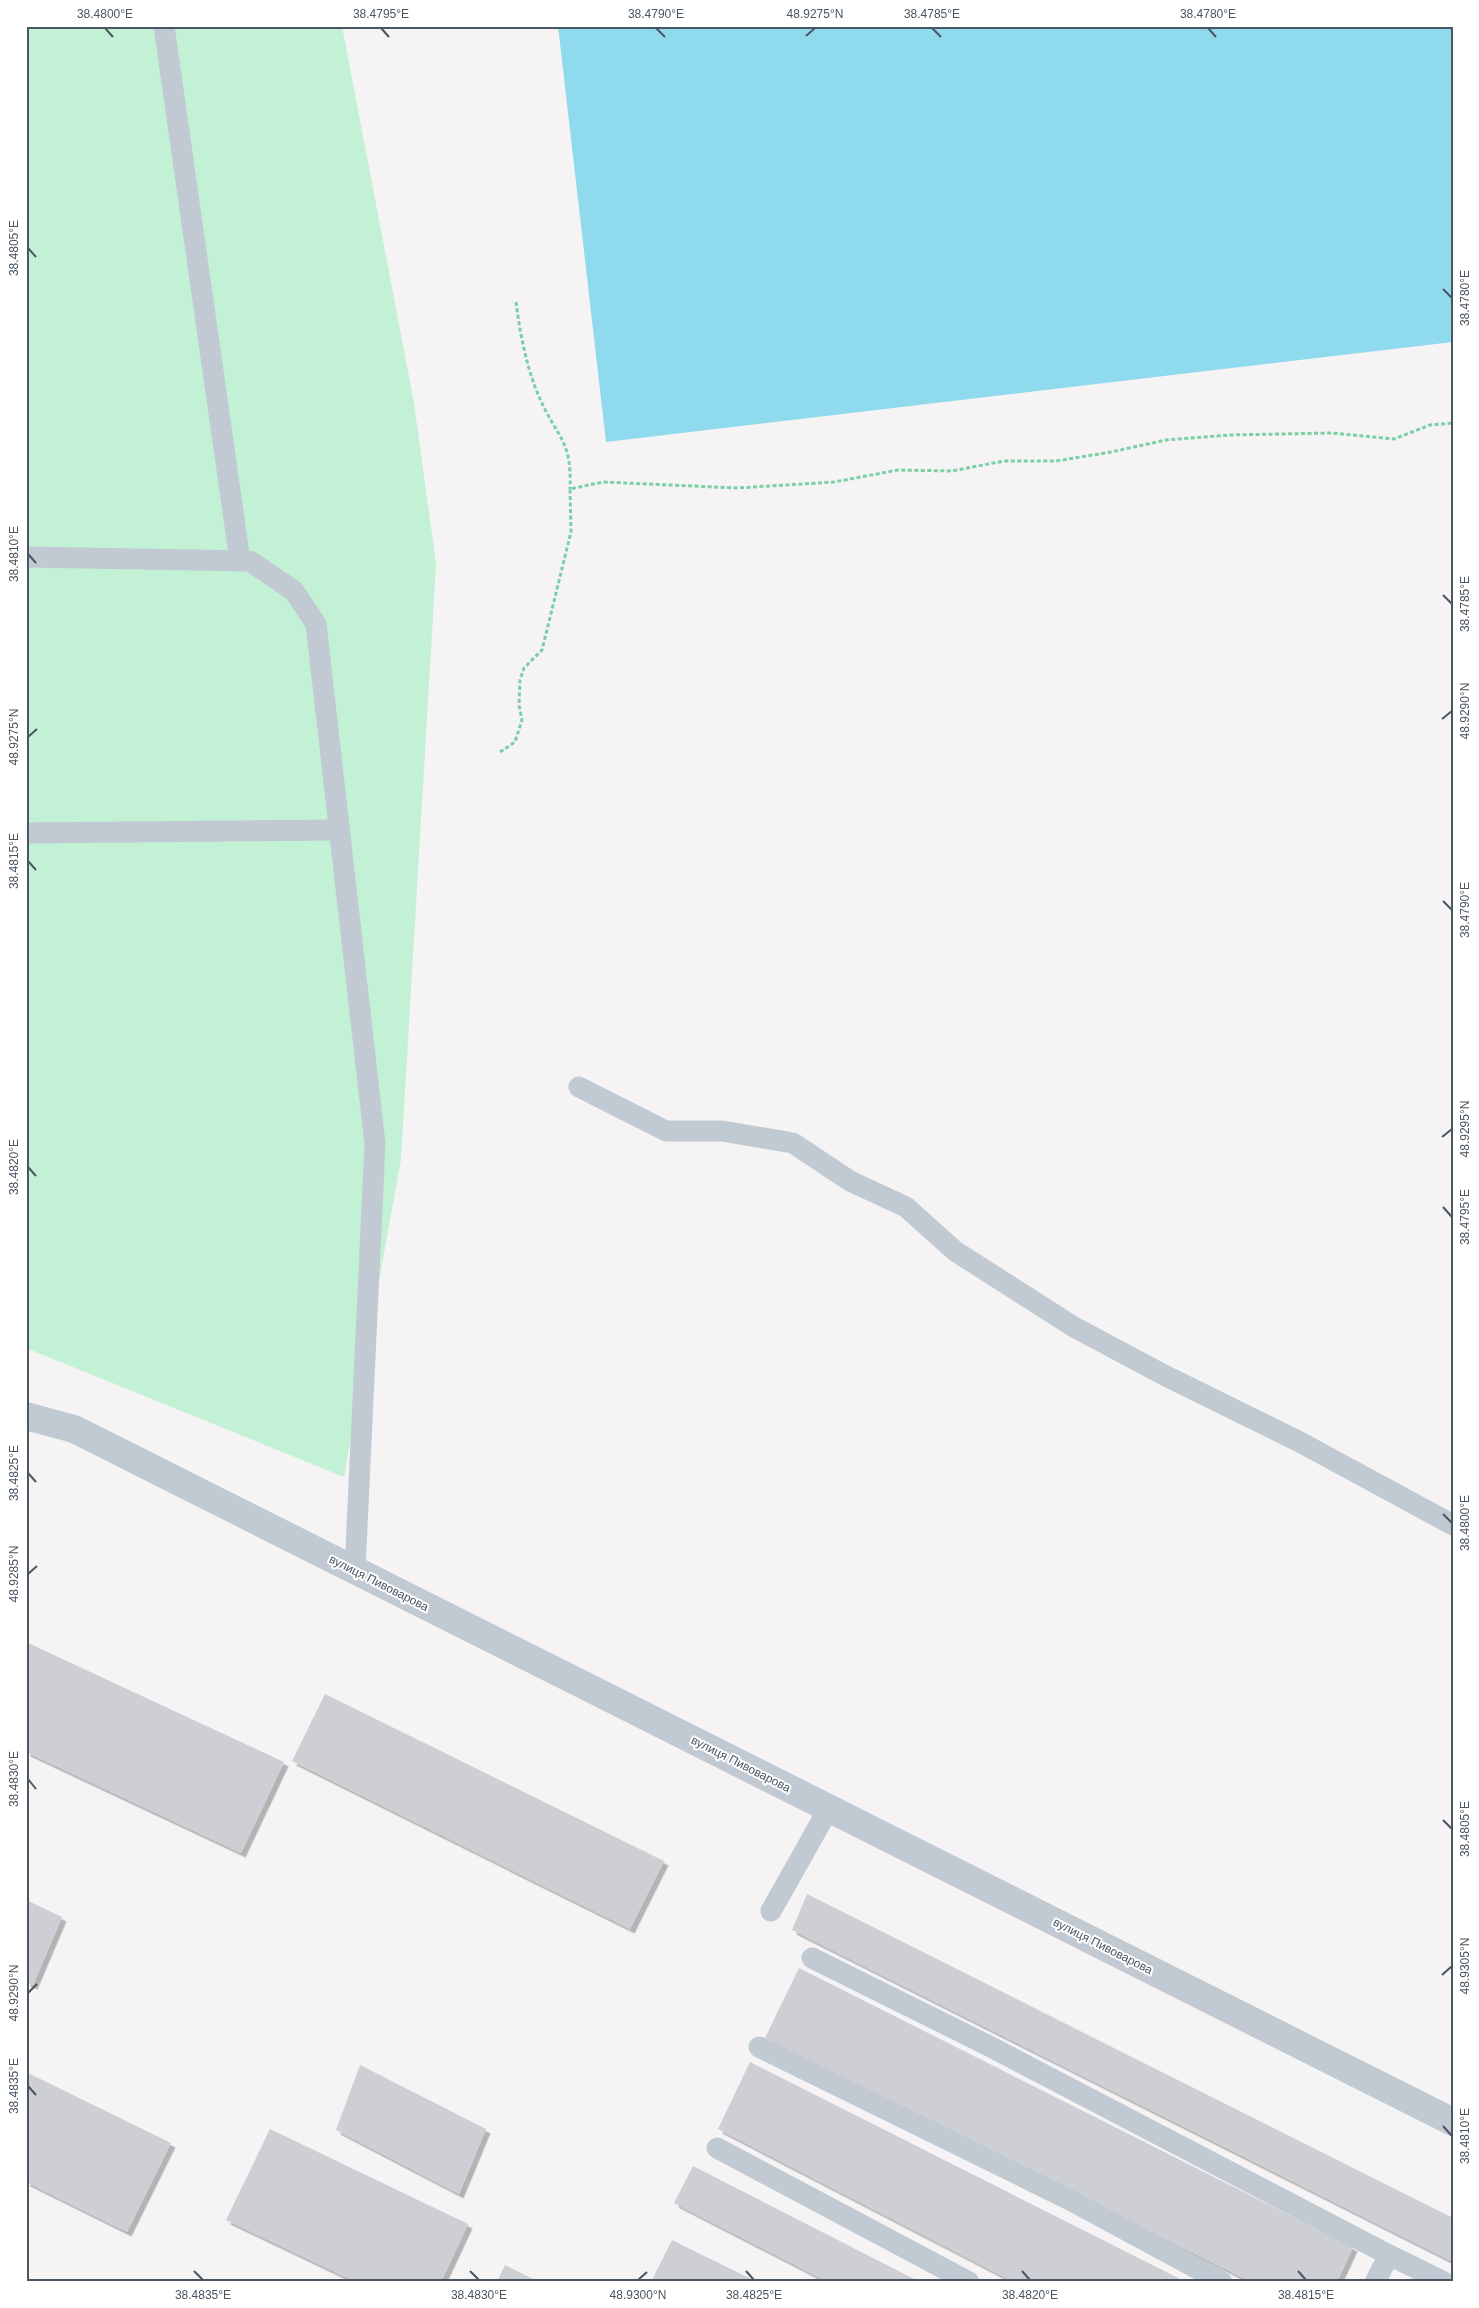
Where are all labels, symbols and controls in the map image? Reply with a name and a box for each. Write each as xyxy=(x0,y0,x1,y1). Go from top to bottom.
text: 38.4800°E xyxy=(77,7,133,21)
text: 38.4795°E xyxy=(353,7,409,21)
text: 38.4790°E xyxy=(628,7,684,21)
text: 48.9275°N xyxy=(787,7,843,21)
text: 38.4785°E xyxy=(904,7,960,21)
text: 38.4780°E xyxy=(1180,7,1236,21)
text: 38.4805°E xyxy=(7,220,21,276)
text: 38.4780°E xyxy=(1458,270,1472,326)
text: 38.4810°E xyxy=(7,526,21,582)
text: 38.4785°E xyxy=(1458,576,1472,632)
text: 48.9290°N xyxy=(1458,683,1472,739)
text: 48.9275°N xyxy=(7,709,21,765)
text: 38.4815°E xyxy=(7,833,21,889)
text: 38.4790°E xyxy=(1458,882,1472,938)
text: 48.9295°N xyxy=(1458,1101,1472,1157)
text: 38.4820°E xyxy=(7,1139,21,1195)
text: 38.4795°E xyxy=(1458,1189,1472,1245)
text: 38.4825°E xyxy=(7,1445,21,1501)
text: 38.4800°E xyxy=(1458,1495,1472,1551)
text: 48.9285°N xyxy=(7,1546,21,1602)
street label: вулиця Пивоварова xyxy=(327,1552,431,1614)
street label: вулиця Пивоварова xyxy=(689,1733,793,1795)
text: 38.4830°E xyxy=(7,1751,21,1807)
text: 38.4805°E xyxy=(1458,1801,1472,1857)
street label: вулиця Пивоварова xyxy=(1051,1915,1155,1977)
text: 48.9305°N xyxy=(1458,1938,1472,1994)
text: 48.9290°N xyxy=(7,1965,21,2021)
text: 38.4835°E xyxy=(7,2058,21,2114)
text: 38.4810°E xyxy=(1458,2108,1472,2164)
text: 38.4835°E xyxy=(175,2288,231,2302)
text: 38.4830°E xyxy=(451,2288,507,2302)
text: 48.9300°N xyxy=(610,2288,666,2302)
text: 38.4825°E xyxy=(726,2288,782,2302)
text: 38.4820°E xyxy=(1002,2288,1058,2302)
text: 38.4815°E xyxy=(1278,2288,1334,2302)

